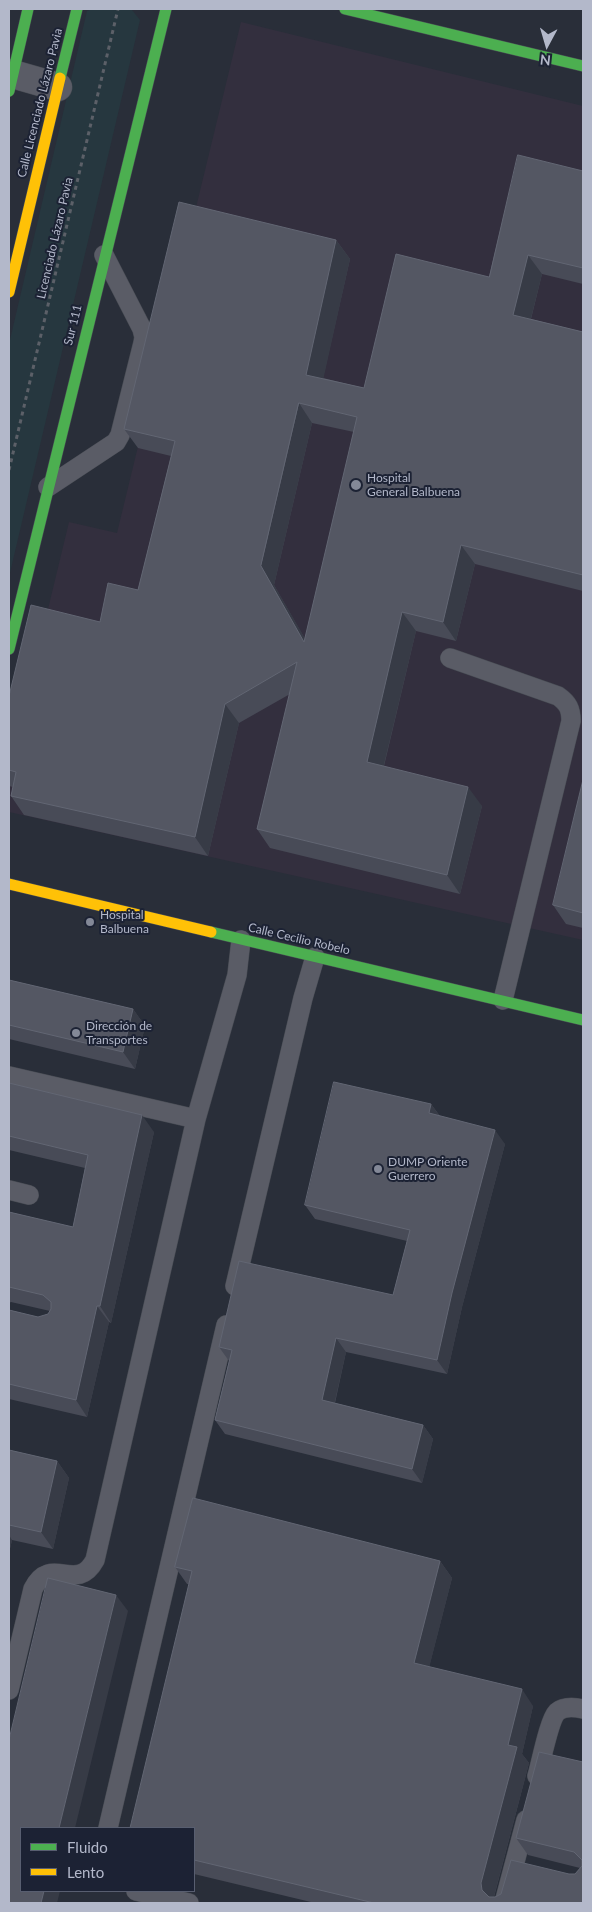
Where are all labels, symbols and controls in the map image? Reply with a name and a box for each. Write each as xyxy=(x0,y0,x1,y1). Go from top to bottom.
north arrow xyxy=(522,20,572,70)
street label: Calle Licenciado Lázaro Pavia xyxy=(14,27,66,179)
text: N xyxy=(539,51,552,69)
street label: Licenciado Lázaro Pavia xyxy=(34,176,76,300)
street label: Sur 111 xyxy=(61,303,85,347)
place label: Hospital General Balbuena xyxy=(367,471,460,499)
marker: Hospital General Balbuena xyxy=(349,478,363,492)
place label: Hospital Balbuena xyxy=(100,908,149,936)
marker: Hospital Balbuena xyxy=(84,916,96,928)
street label: Calle Cecilio Robelo xyxy=(247,920,351,958)
place label: Dirección de Transportes xyxy=(86,1019,152,1047)
marker: Dirección de Transportes xyxy=(70,1027,82,1039)
place label: DUMP Oriente Guerrero xyxy=(388,1155,468,1183)
marker: DUMP Oriente Guerrero xyxy=(372,1163,384,1175)
legend xyxy=(20,1827,195,1892)
text: Fluido xyxy=(67,1838,108,1856)
text: Lento xyxy=(67,1863,104,1881)

